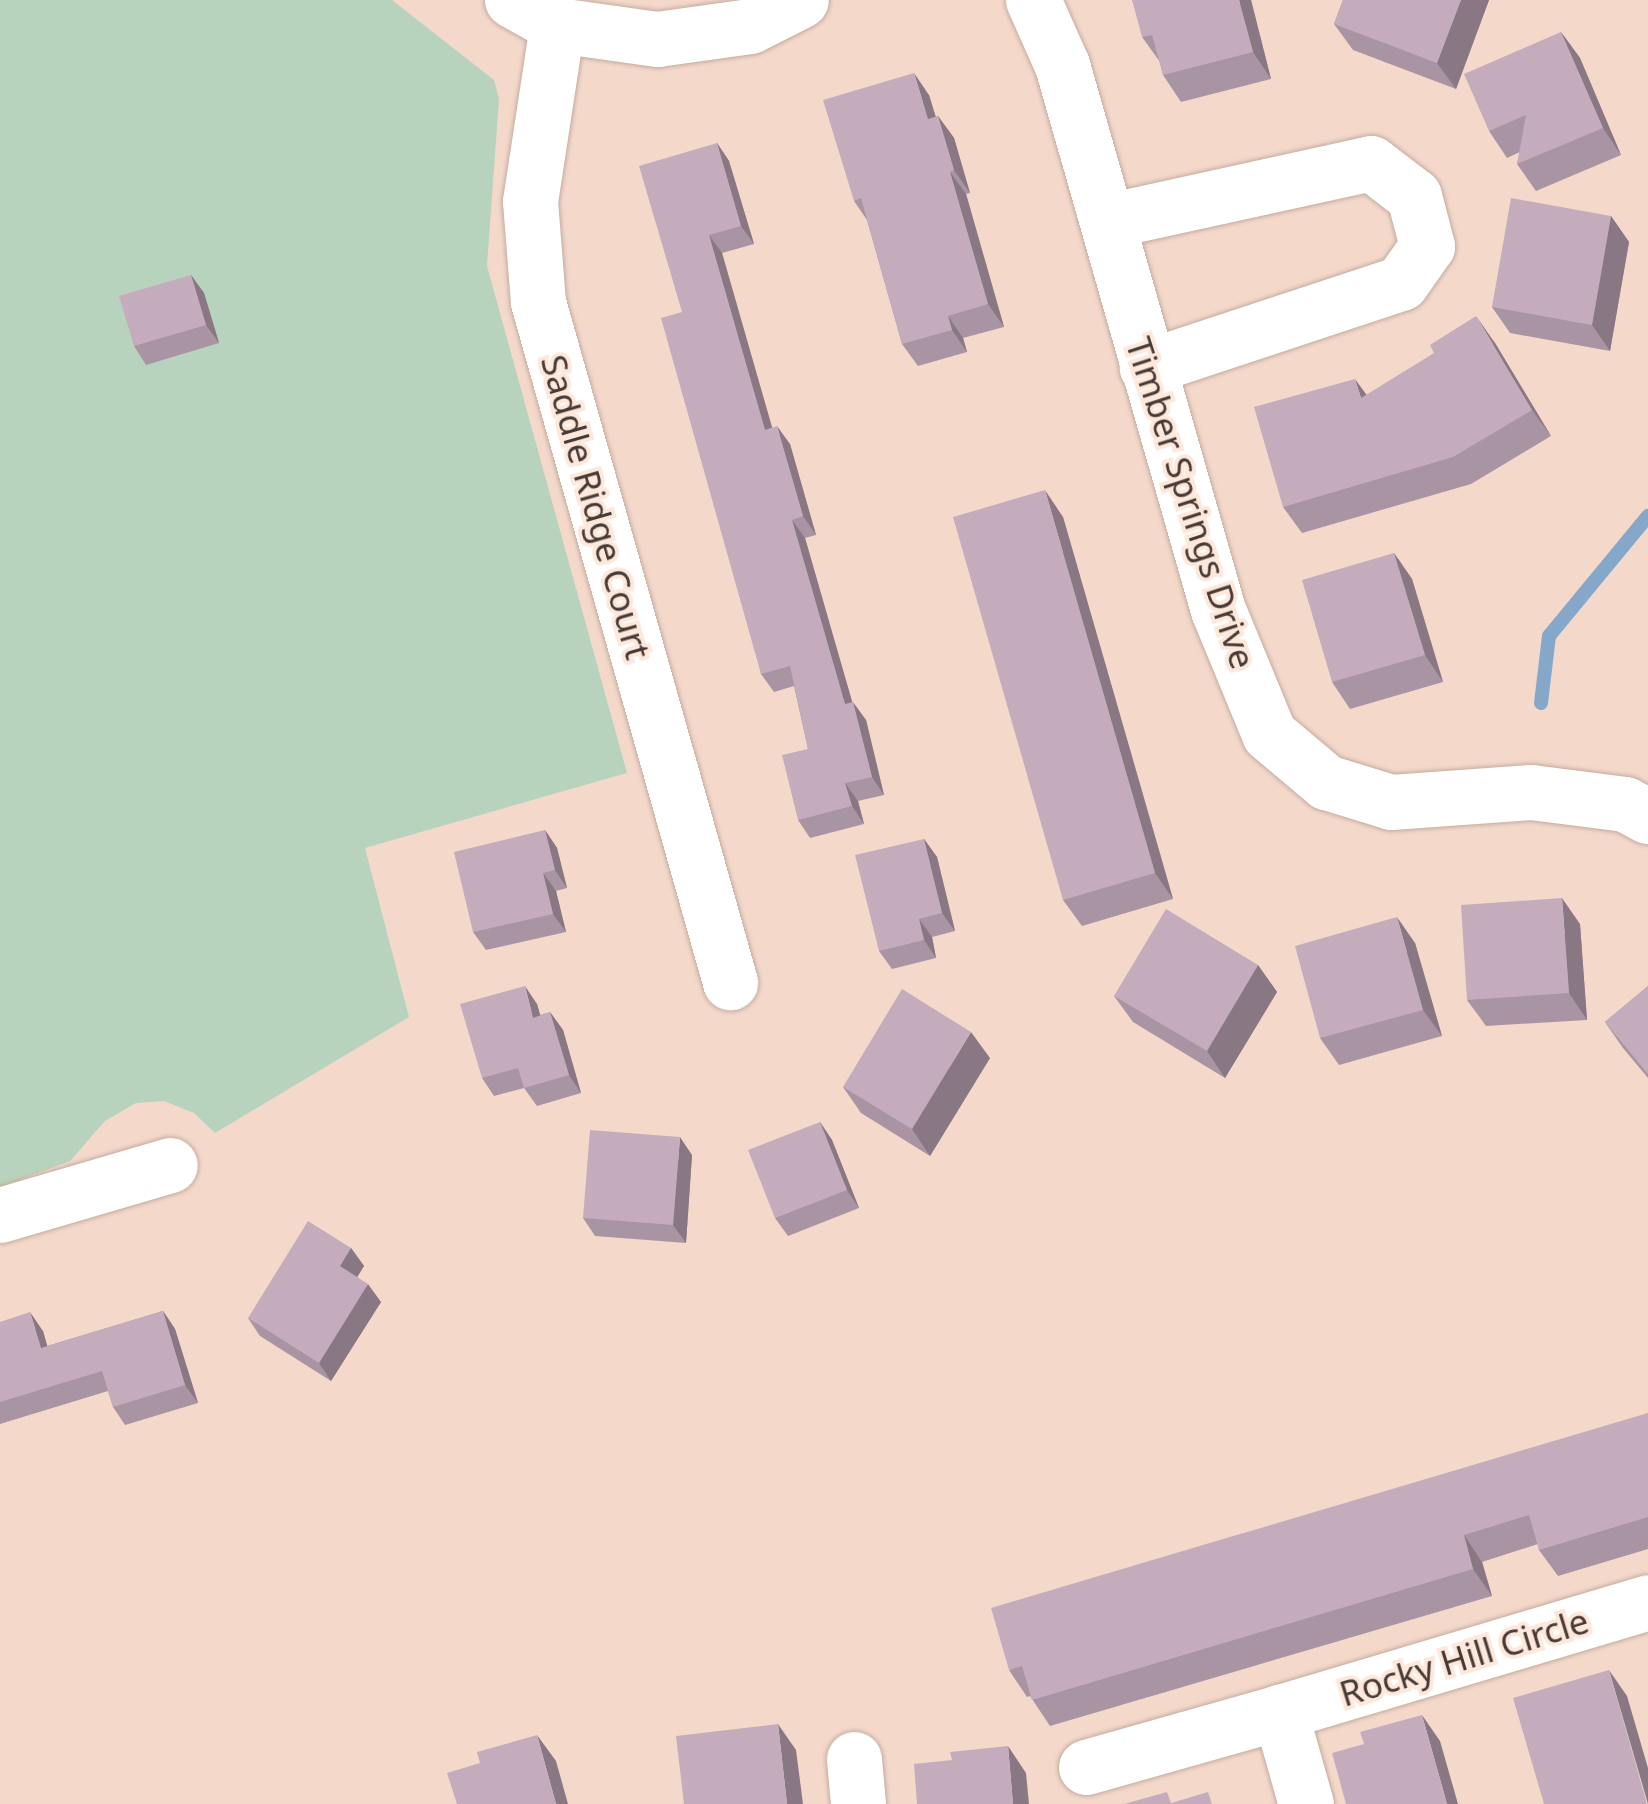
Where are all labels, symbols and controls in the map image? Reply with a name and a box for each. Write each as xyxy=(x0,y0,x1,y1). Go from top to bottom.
street label: Timber Springs Drive xyxy=(1118,332,1264,674)
street label: Saddle Ridge Court xyxy=(532,350,660,664)
street label: Rocky Hill Circle xyxy=(1335,1599,1593,1715)

